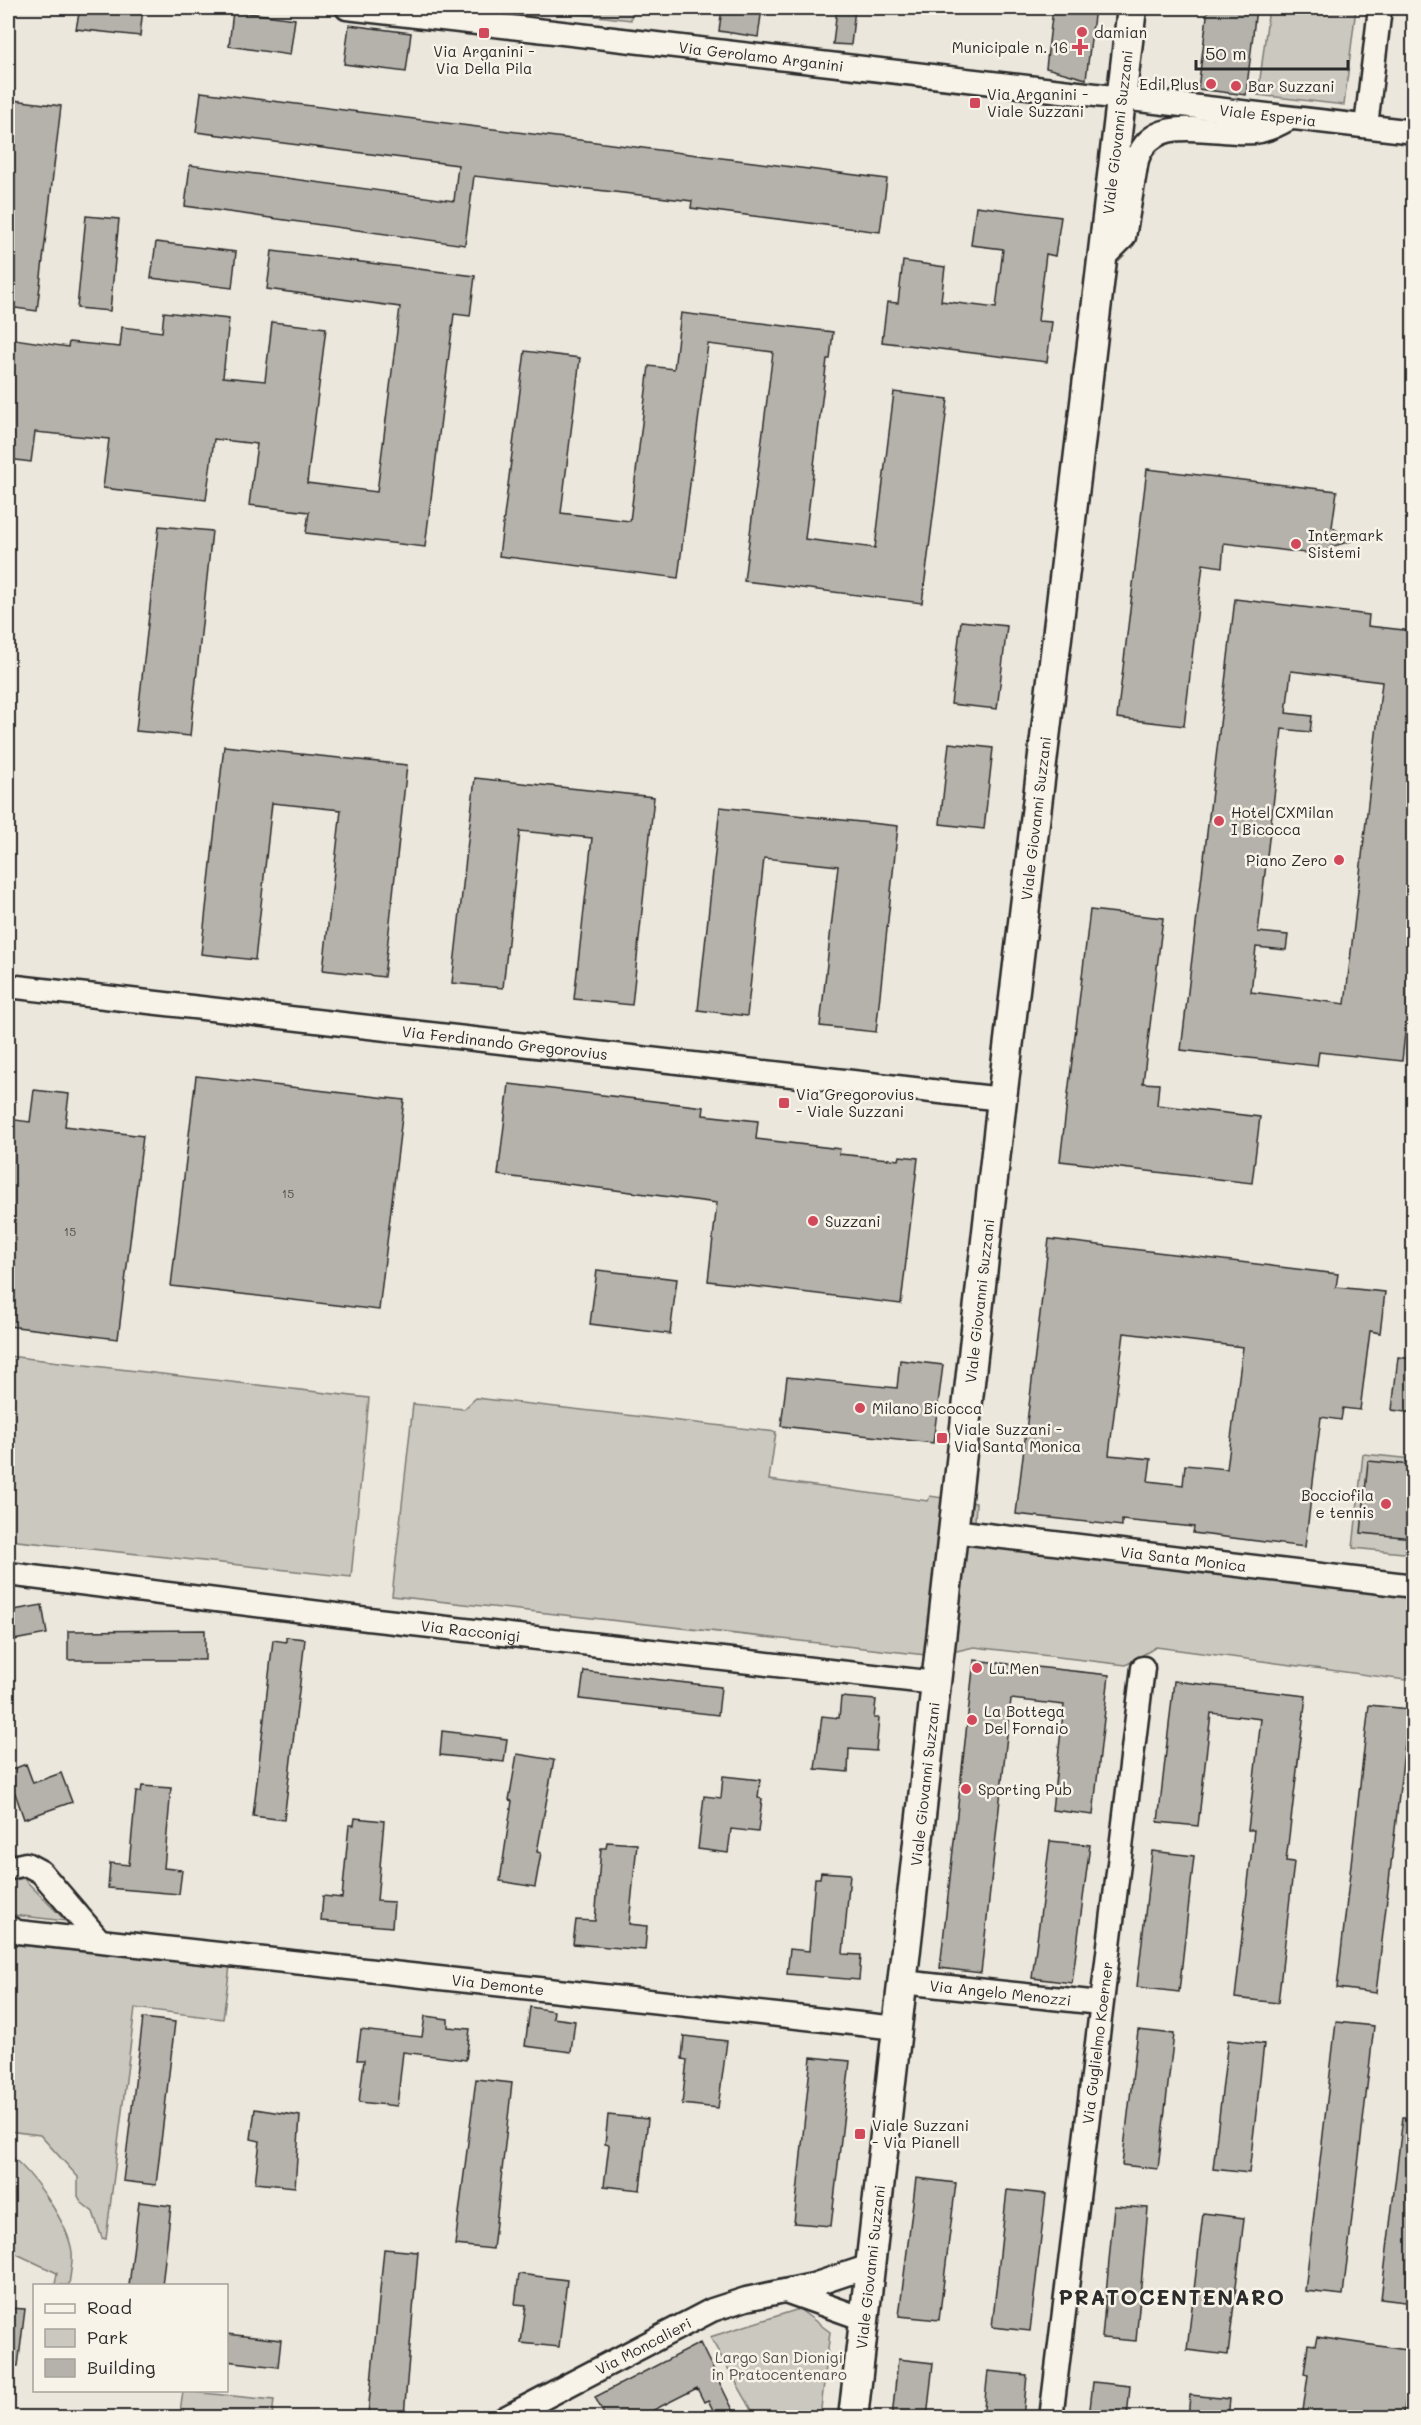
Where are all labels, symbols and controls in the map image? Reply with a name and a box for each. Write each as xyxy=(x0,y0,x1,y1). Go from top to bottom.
place label: damian xyxy=(1094,22,1147,42)
marker: damian xyxy=(1075,25,1089,39)
marker: Via Arganini - Via Della Pila xyxy=(477,26,491,40)
scale bar xyxy=(1196,33,1348,71)
street label: Via Gerolamo Arganini xyxy=(678,37,845,76)
place label: Municipale n. 16 xyxy=(952,37,1068,57)
marker: Municipale n. 16 xyxy=(1073,40,1087,54)
place label: Via Arganini - Via Della Pila xyxy=(433,41,535,78)
text: 50 m xyxy=(1205,41,1247,65)
street label: Viale Giovanni Suzzani xyxy=(1098,49,1137,215)
place label: Edil Plus xyxy=(1139,74,1199,94)
place label: Bar Suzzani xyxy=(1248,76,1335,96)
marker: Edil Plus xyxy=(1204,77,1218,91)
marker: Bar Suzzani xyxy=(1229,79,1243,93)
place label: Via Arganini - Viale Suzzani xyxy=(987,84,1088,121)
marker: Via Arganini - Viale Suzzani xyxy=(968,96,982,110)
street label: Viale Esperia xyxy=(1218,99,1317,131)
place label: Intermark Sistemi xyxy=(1308,525,1383,562)
marker: Intermark Sistemi xyxy=(1289,537,1303,551)
street label: Viale Giovanni Suzzani xyxy=(1016,735,1055,902)
place label: Hotel CXMilan I Bicocca xyxy=(1231,802,1334,839)
marker: Hotel CXMilan I Bicocca xyxy=(1212,814,1226,828)
place label: Piano Zero xyxy=(1246,850,1327,870)
marker: Piano Zero xyxy=(1332,853,1346,867)
street label: Via Ferdinando Gregorovius xyxy=(401,1021,609,1064)
place label: Via Gregorovius - Viale Suzzani xyxy=(796,1084,914,1121)
marker: Via Gregorovius - Viale Suzzani xyxy=(777,1096,791,1110)
house number: 15 xyxy=(282,1185,294,1201)
place label: Suzzani xyxy=(825,1211,881,1231)
marker: Suzzani xyxy=(806,1214,820,1228)
street label: Viale Giovanni Suzzani xyxy=(960,1218,998,1384)
house number: 15 xyxy=(64,1223,76,1239)
place label: Milano Bicocca xyxy=(872,1398,982,1418)
marker: Milano Bicocca xyxy=(853,1401,867,1415)
place label: Viale Suzzani - Via Santa Monica xyxy=(954,1419,1081,1456)
marker: Viale Suzzani - Via Santa Monica xyxy=(935,1431,949,1445)
place label: Bocciofila e tennis xyxy=(1301,1485,1374,1522)
marker: Bocciofila e tennis xyxy=(1379,1497,1393,1511)
street label: Via Santa Monica xyxy=(1119,1541,1248,1576)
street label: Via Racconigi xyxy=(420,1615,521,1646)
place label: Lu.Men xyxy=(989,1658,1039,1678)
marker: Lu.Men xyxy=(970,1661,984,1675)
street label: Viale Giovanni Suzzani xyxy=(905,1701,944,1867)
place label: La Bottega Del Fornaio xyxy=(984,1701,1068,1738)
marker: La Bottega Del Fornaio xyxy=(965,1713,979,1727)
place label: Sporting Pub xyxy=(978,1779,1072,1799)
marker: Sporting Pub xyxy=(959,1782,973,1796)
street label: Via Guglielmo Koerner xyxy=(1077,1960,1117,2125)
street label: Via Demonte xyxy=(451,1969,545,1999)
street label: Via Angelo Menozzi xyxy=(929,1975,1072,2010)
place label: Viale Suzzani - Via Pianell xyxy=(872,2115,969,2152)
marker: Viale Suzzani - Via Pianell xyxy=(853,2127,867,2141)
street label: Viale Giovanni Suzzani xyxy=(851,2184,889,2350)
district label: PRATOCENTENARO xyxy=(1059,2283,1285,2310)
legend xyxy=(33,2284,228,2392)
text: Road xyxy=(87,2295,132,2319)
street label: Via Moncalieri xyxy=(592,2313,695,2379)
text: Park xyxy=(87,2325,128,2349)
park label: Largo San Dionigi in Pratocentenaro xyxy=(711,2347,847,2384)
text: Building xyxy=(87,2355,155,2379)

